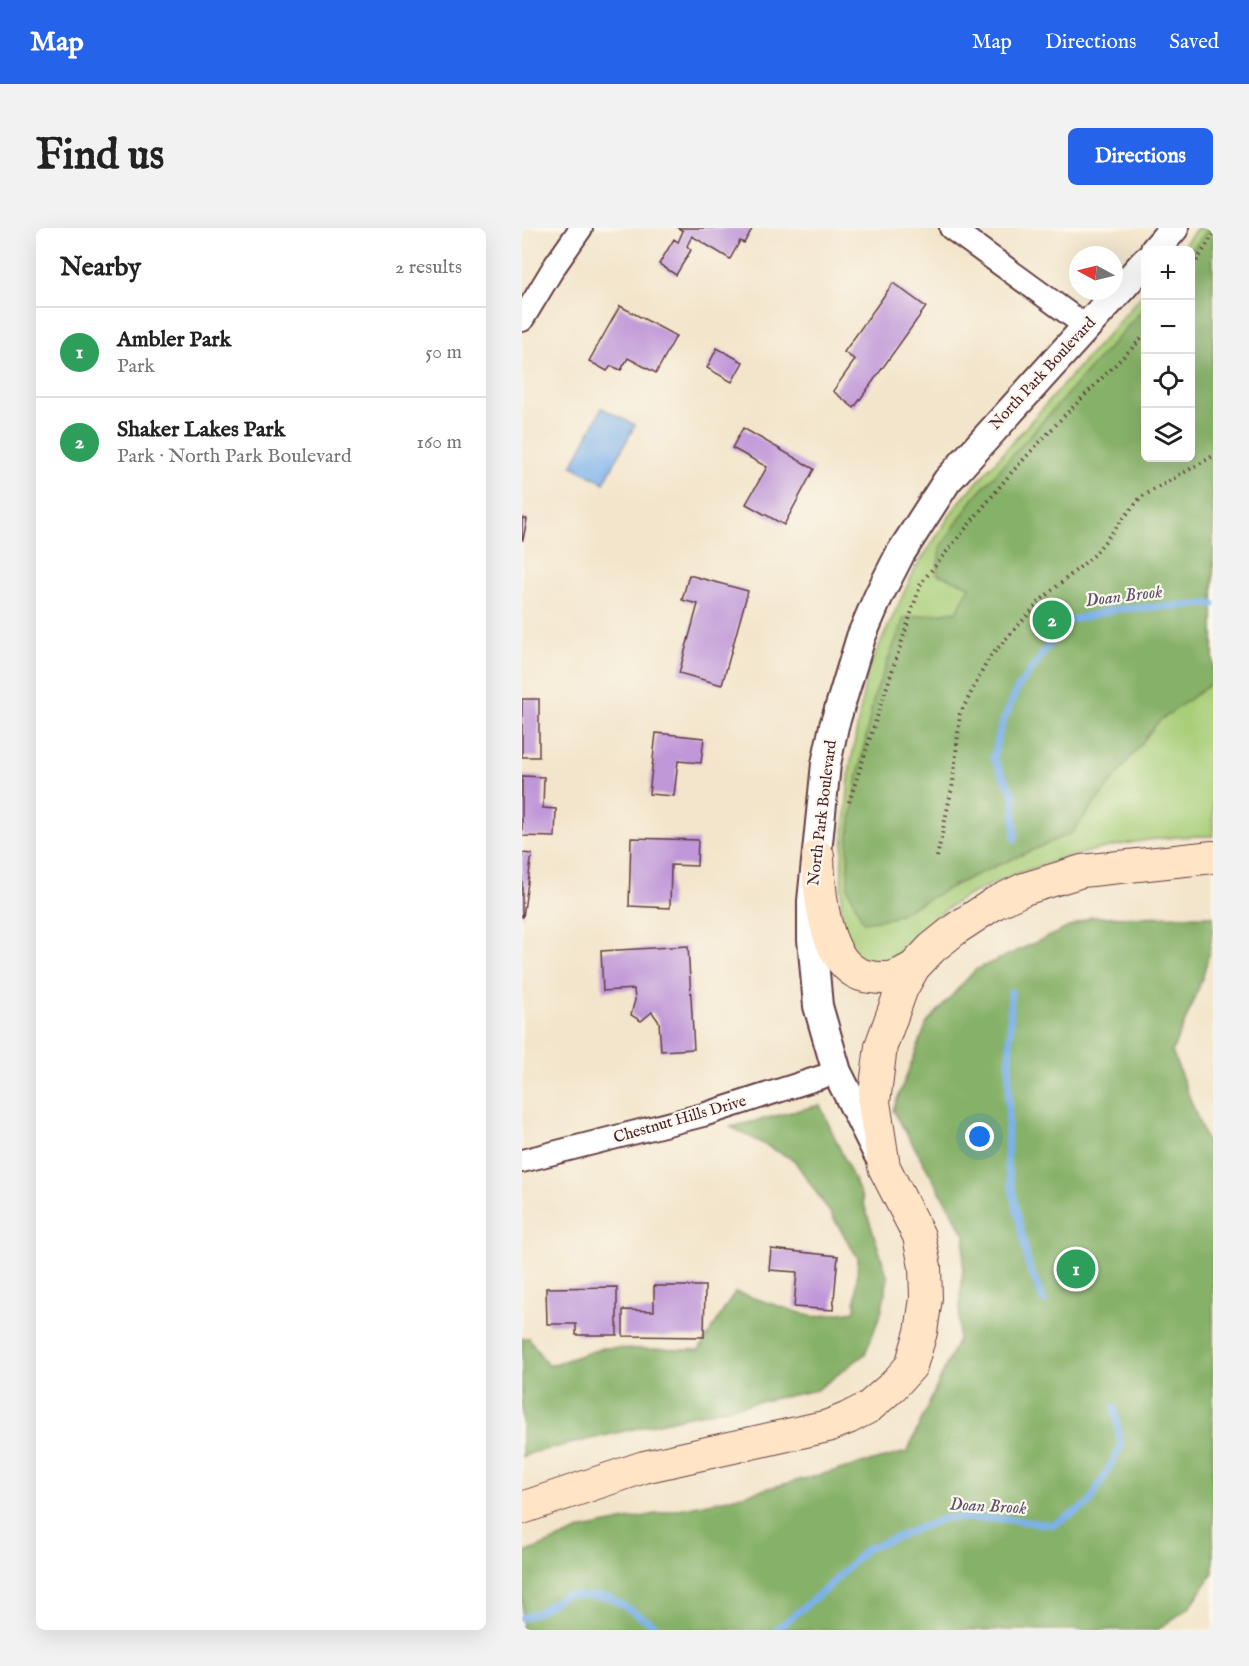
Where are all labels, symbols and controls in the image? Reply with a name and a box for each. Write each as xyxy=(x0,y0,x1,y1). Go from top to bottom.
text: Map xyxy=(30,25,84,60)
text: Map xyxy=(972,29,1012,56)
text: Directions xyxy=(1045,29,1136,56)
text: Saved xyxy=(1169,29,1219,56)
button: Directions xyxy=(1068,128,1213,185)
text: Find us xyxy=(36,130,164,183)
north arrow xyxy=(1069,246,1123,300)
map controls xyxy=(1141,246,1195,462)
button: + xyxy=(1141,246,1195,300)
text: Nearby xyxy=(60,251,141,284)
text: 2 results xyxy=(395,255,462,280)
button: − xyxy=(1141,300,1195,354)
street label: North Park Boulevard xyxy=(986,313,1101,434)
text: Ambler Park xyxy=(117,326,231,354)
text: 1 xyxy=(76,340,83,365)
text: 50 m xyxy=(425,340,462,365)
text: Park xyxy=(117,354,155,379)
button: locate xyxy=(1141,354,1195,408)
button: layers xyxy=(1141,408,1195,462)
text: Shaker Lakes Park xyxy=(117,416,285,444)
text: 2 xyxy=(75,430,84,455)
text: 160 m xyxy=(416,430,462,455)
text: Park · North Park Boulevard xyxy=(117,444,352,469)
water label: Doan Brook xyxy=(1084,581,1164,613)
pin: 2 xyxy=(1032,598,1072,642)
street label: North Park Boulevard xyxy=(804,738,842,887)
street label: Chestnut Hills Drive xyxy=(611,1091,749,1149)
your location xyxy=(965,1122,994,1151)
pin: 1 xyxy=(1056,1246,1096,1292)
water label: Doan Brook xyxy=(949,1493,1027,1521)

